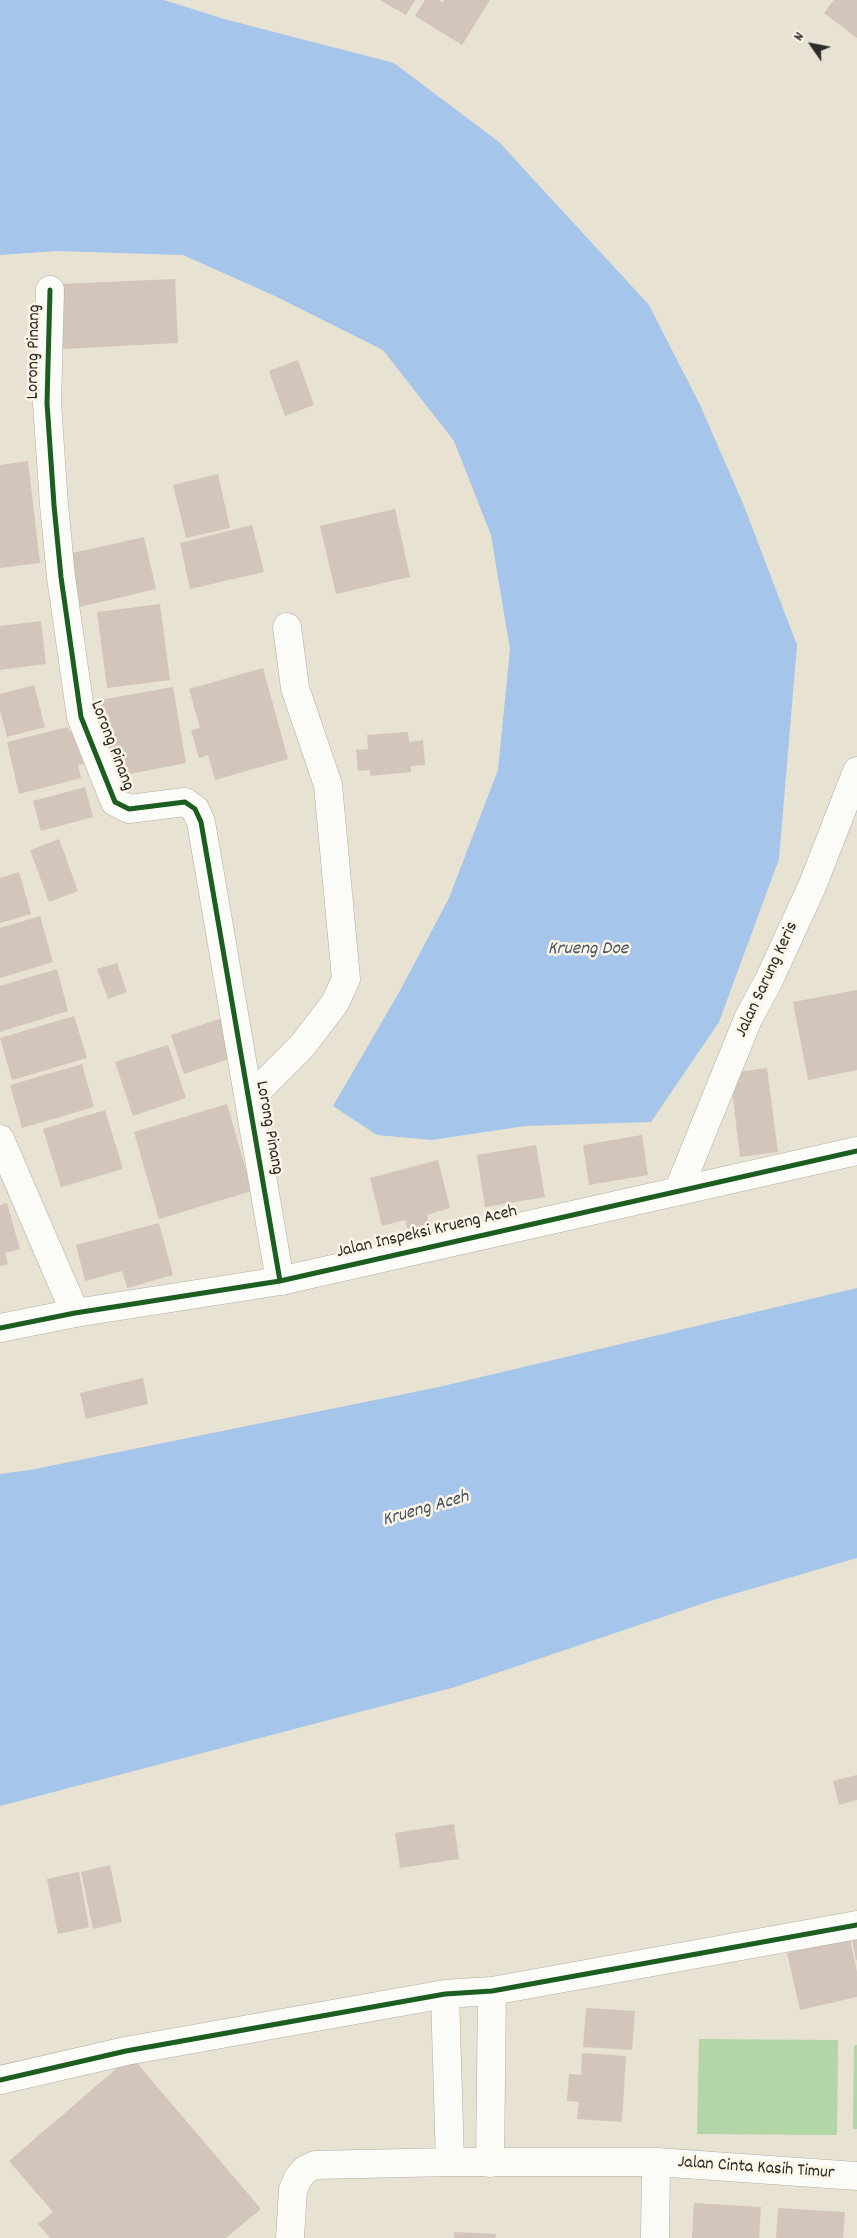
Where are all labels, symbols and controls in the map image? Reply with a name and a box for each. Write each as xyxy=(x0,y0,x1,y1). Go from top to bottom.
north arrow xyxy=(787,20,837,70)
text: N xyxy=(789,28,810,45)
street label: Lorong Pinang xyxy=(23,304,47,400)
street label: Lorong Pinang xyxy=(84,698,138,794)
street label: Jalan Sarung Keris xyxy=(732,919,804,1041)
water label: Krueng Doe xyxy=(548,939,628,961)
street label: Lorong Pinang xyxy=(249,1079,287,1177)
street label: Jalan Inspeksi Krueng Aceh xyxy=(335,1202,519,1264)
water label: Krueng Aceh xyxy=(380,1487,472,1533)
street label: Jalan Cinta Kasih Timur xyxy=(677,2153,835,2185)

